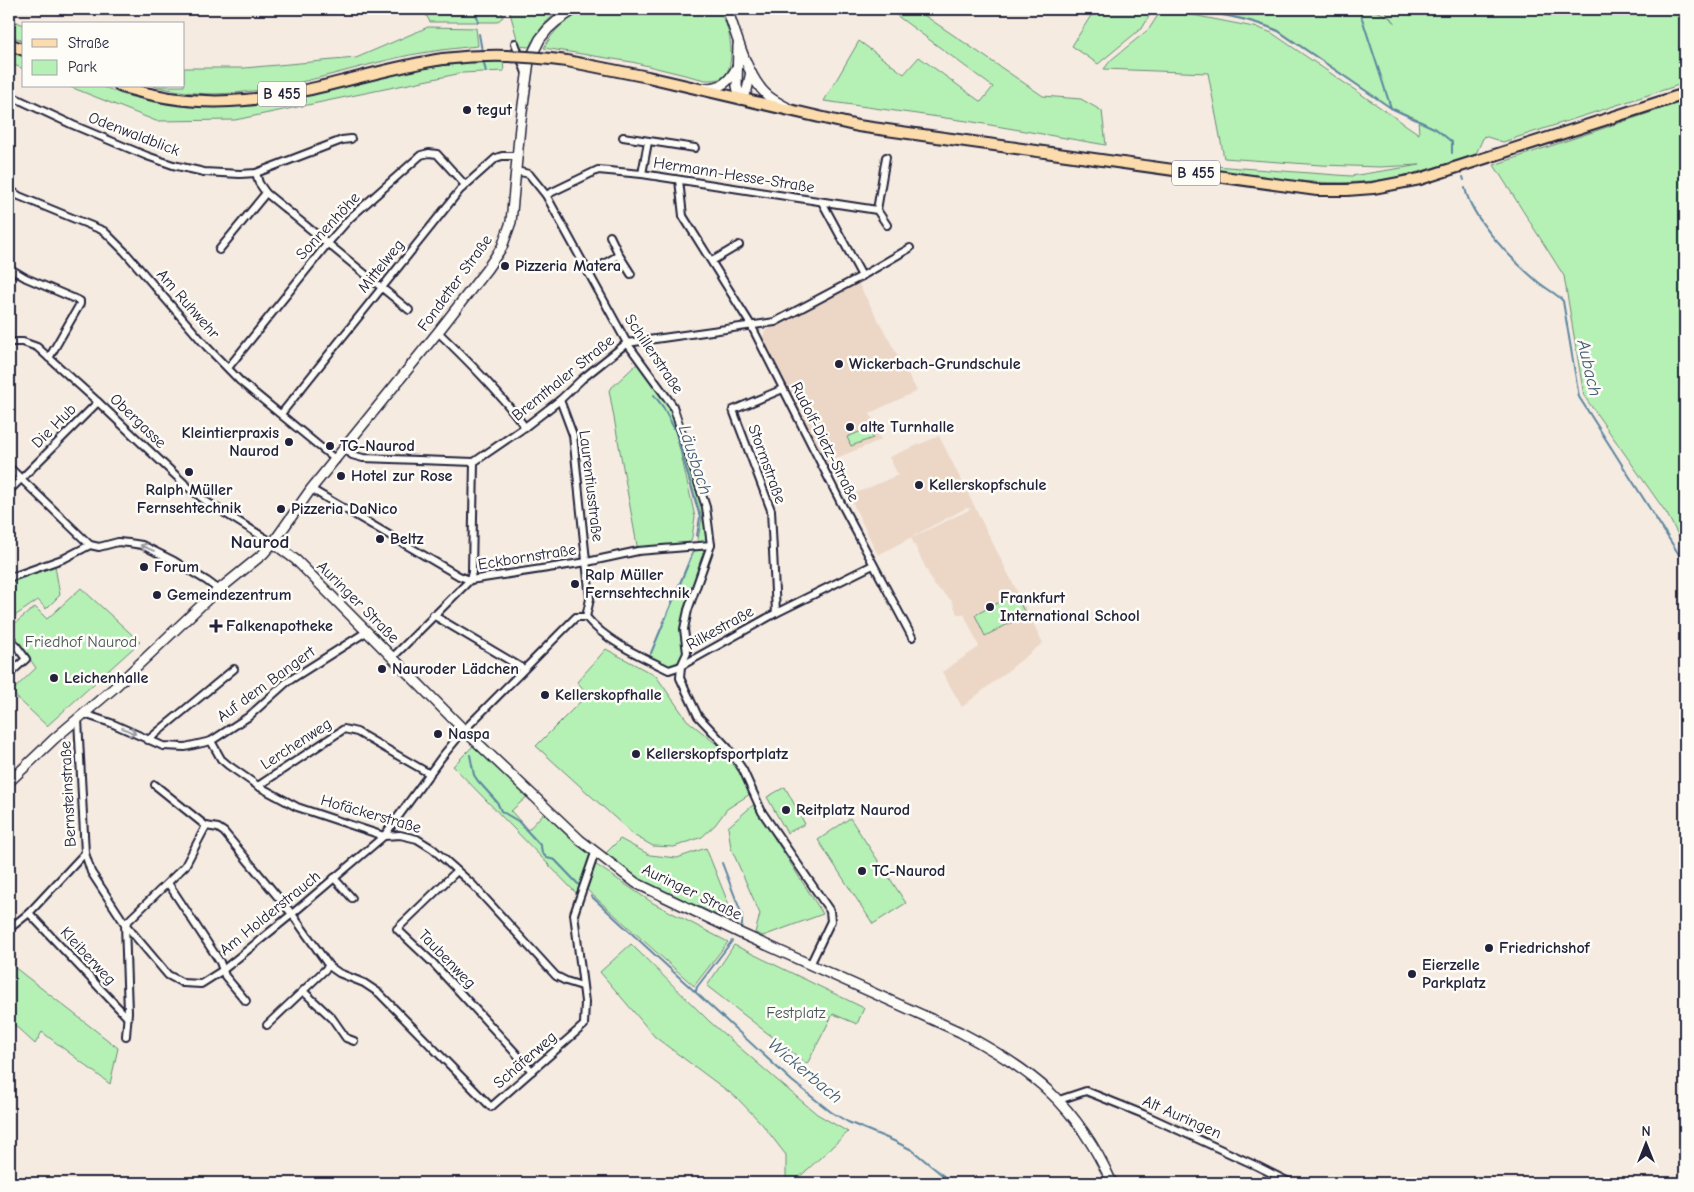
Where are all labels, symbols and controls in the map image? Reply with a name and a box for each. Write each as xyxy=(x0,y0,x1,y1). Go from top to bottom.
legend xyxy=(22,22,185,88)
text: Straße xyxy=(68,34,110,52)
text: Park xyxy=(68,58,97,76)
road number: B 455 xyxy=(258,82,306,106)
place label: tegut xyxy=(476,101,513,119)
marker: tegut xyxy=(461,104,473,116)
street label: Odenwaldblick xyxy=(86,108,182,160)
street label: Hermann-Hesse-Straße xyxy=(652,153,816,197)
road number: B 455 xyxy=(1172,160,1220,186)
street label: Sonnenhöhe xyxy=(292,189,364,263)
street label: Fondetter Straße xyxy=(414,231,496,335)
street label: Mittelweg xyxy=(354,236,408,296)
place label: Pizzeria Matera xyxy=(515,257,621,275)
marker: Pizzeria Matera xyxy=(499,260,511,272)
street label: Am Ruhwehr xyxy=(153,265,224,343)
street label: Schillerstraße xyxy=(621,311,687,397)
street label: Bremthaler Straße xyxy=(508,331,618,425)
water label: Aubach xyxy=(1572,337,1606,398)
place label: Wickerbach-Grundschule xyxy=(849,355,1021,373)
marker: Wickerbach-Grundschule xyxy=(833,358,845,370)
street label: Rudolf-Dietz-Straße xyxy=(787,379,863,505)
street label: Obergasse xyxy=(106,390,170,452)
street label: Die Hub xyxy=(28,400,80,452)
place label: alte Turnhalle xyxy=(860,418,954,436)
marker: alte Turnhalle xyxy=(844,421,856,433)
water label: Läusbach xyxy=(674,422,716,498)
street label: Stormstraße xyxy=(744,422,790,506)
place label: Kleintierpraxis Naurod xyxy=(181,424,279,460)
street label: Laurentiusstraße xyxy=(575,429,607,543)
marker: Kleintierpraxis Naurod xyxy=(283,436,295,448)
place label: TG-Naurod xyxy=(340,437,415,455)
marker: TG-Naurod xyxy=(324,440,336,452)
marker: Ralph Müller Fernsehtechnik xyxy=(183,466,195,478)
place label: Hotel zur Rose xyxy=(351,467,453,485)
marker: Hotel zur Rose xyxy=(335,470,347,482)
place label: Kellerskopfschule xyxy=(929,476,1047,494)
marker: Kellerskopfschule xyxy=(913,479,925,491)
place label: Ralph Müller Fernsehtechnik xyxy=(137,481,241,517)
place label: Pizzeria DaNico xyxy=(291,500,397,518)
marker: Pizzeria DaNico xyxy=(275,503,287,515)
place label: Beltz xyxy=(390,530,424,548)
district label: Naurod xyxy=(230,531,290,553)
marker: Beltz xyxy=(374,533,386,545)
street label: Eckbornstraße xyxy=(477,540,577,574)
one-way arrow xyxy=(140,542,155,552)
street label: Auringer Straße xyxy=(313,557,403,647)
place label: Forum xyxy=(154,558,199,576)
marker: Forum xyxy=(138,561,150,573)
place label: Ralp Müller Fernsehtechnik xyxy=(585,566,690,602)
marker: Ralp Müller Fernsehtechnik xyxy=(569,578,581,590)
place label: Gemeindezentrum xyxy=(167,586,291,604)
marker: Gemeindezentrum xyxy=(151,589,163,601)
place label: Frankfurt International School xyxy=(1000,589,1140,625)
marker: Frankfurt International School xyxy=(984,601,996,613)
street label: Rilkestraße xyxy=(683,602,757,654)
place label: Falkenapotheke xyxy=(226,617,333,635)
marker: Falkenapotheke xyxy=(210,620,222,632)
park label: Friedhof Naurod xyxy=(25,633,137,651)
street label: Auf dem Bangert xyxy=(213,642,319,726)
place label: Nauroder Lädchen xyxy=(392,660,519,678)
marker: Nauroder Lädchen xyxy=(376,663,388,675)
place label: Leichenhalle xyxy=(64,669,149,687)
marker: Leichenhalle xyxy=(48,672,60,684)
place label: Kellerskopfhalle xyxy=(555,686,662,704)
marker: Kellerskopfhalle xyxy=(539,689,551,701)
street label: Lerchenweg xyxy=(257,715,335,773)
place label: Naspa xyxy=(448,725,490,743)
one-way arrow xyxy=(121,727,136,737)
marker: Naspa xyxy=(432,728,444,740)
street label: Bernsteinstraße xyxy=(56,740,80,848)
place label: Kellerskopfsportplatz xyxy=(646,745,788,763)
marker: Kellerskopfsportplatz xyxy=(630,748,642,760)
street label: Hofäckerstraße xyxy=(319,791,423,837)
place label: Reitplatz Naurod xyxy=(796,801,910,819)
marker: Reitplatz Naurod xyxy=(780,804,792,816)
street label: Auringer Straße xyxy=(639,860,745,924)
place label: TC-Naurod xyxy=(872,862,945,880)
marker: TC-Naurod xyxy=(856,865,868,877)
street label: Am Holderstrauch xyxy=(216,867,324,959)
street label: Kleiberweg xyxy=(57,923,119,989)
street label: Taubenweg xyxy=(415,926,479,992)
place label: Friedrichshof xyxy=(1499,939,1591,957)
marker: Friedrichshof xyxy=(1483,942,1495,954)
place label: Eierzelle Parkplatz xyxy=(1422,956,1486,992)
marker: Eierzelle Parkplatz xyxy=(1406,968,1418,980)
park label: Festplatz xyxy=(766,1004,826,1022)
street label: Schäferweg xyxy=(490,1028,560,1092)
water label: Wickerbach xyxy=(764,1034,846,1108)
street label: Alt Auringen xyxy=(1140,1092,1224,1142)
north arrow xyxy=(1622,1120,1672,1170)
text: N xyxy=(1641,1123,1651,1140)

